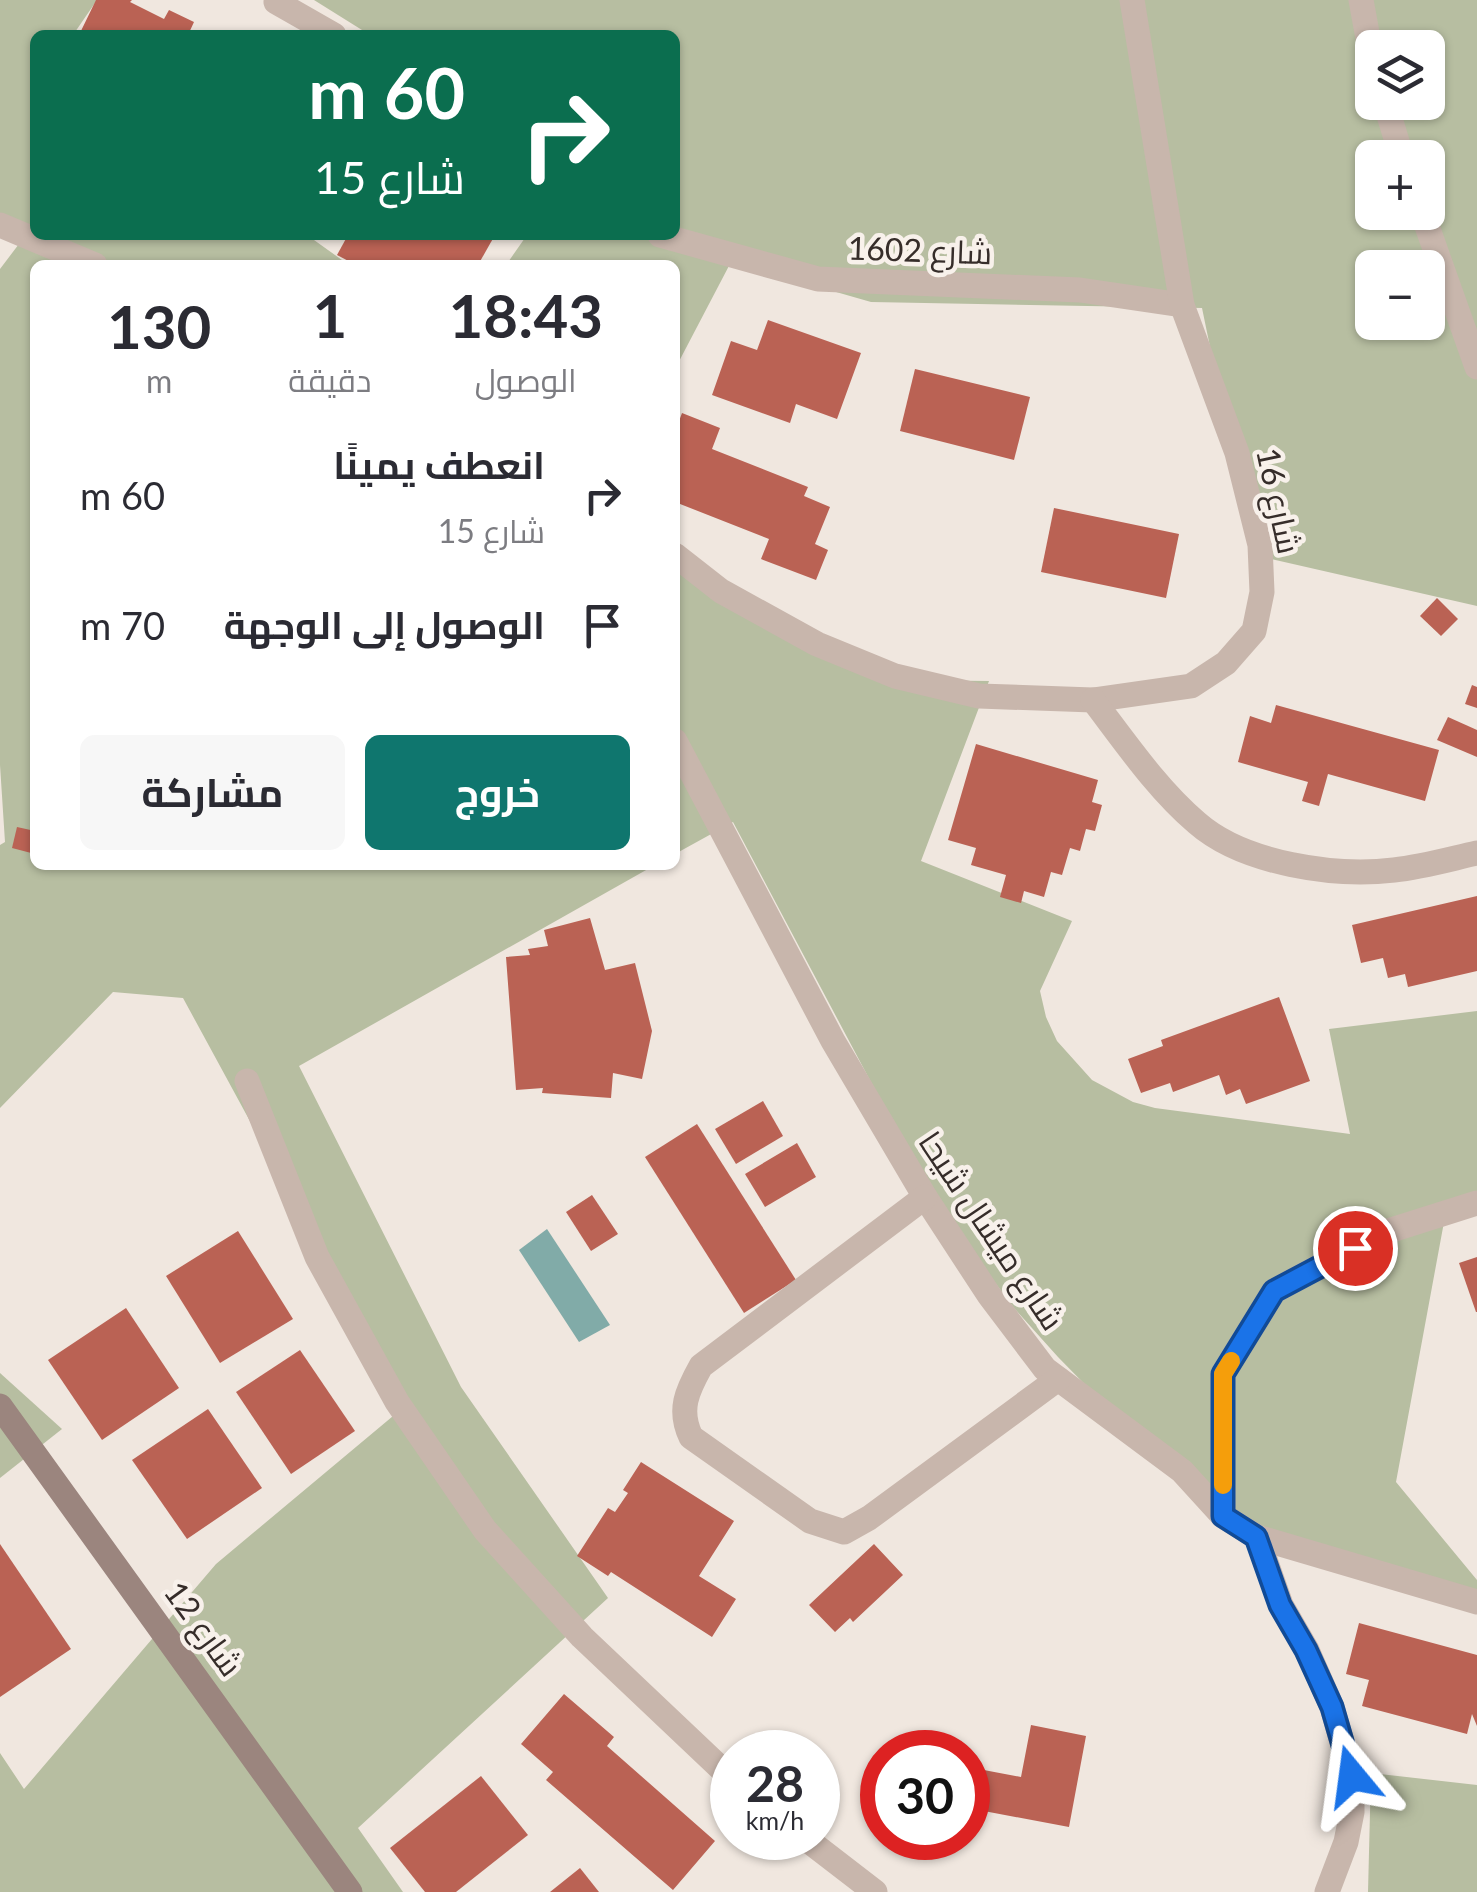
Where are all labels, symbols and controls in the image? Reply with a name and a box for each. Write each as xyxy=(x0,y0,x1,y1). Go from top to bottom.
map controls xyxy=(1355,30,1445,340)
button: layers xyxy=(1355,30,1445,120)
text: 60 m xyxy=(308,50,465,134)
icon: right xyxy=(500,70,630,200)
button: + xyxy=(1355,140,1445,230)
text: شارع 15 xyxy=(314,150,465,204)
street label: شارع 1602 xyxy=(847,227,993,276)
button: − xyxy=(1355,250,1445,340)
text: 1 xyxy=(312,279,347,351)
text: 18:43 xyxy=(448,279,603,351)
text: 130 xyxy=(107,290,211,362)
text: دقيقة xyxy=(288,360,372,399)
text: الوصول xyxy=(475,360,577,399)
text: m xyxy=(146,361,172,400)
text: انعطف يمينًا xyxy=(333,441,545,487)
street label: شارع 16 xyxy=(1245,444,1310,558)
icon: right xyxy=(575,468,630,523)
text: 60 m xyxy=(80,472,165,518)
text: شارع 15 xyxy=(438,511,545,550)
icon: arrive xyxy=(575,598,630,653)
text: الوصول إلى الوجهة xyxy=(224,601,545,647)
text: 70 m xyxy=(80,602,165,648)
button: مشاركة xyxy=(80,735,345,850)
button: خروج xyxy=(365,735,630,850)
street label: شارع ميشال شيحا xyxy=(908,1123,1073,1339)
pin xyxy=(1313,1206,1398,1291)
icon: arrive xyxy=(1328,1221,1383,1276)
street label: شارع 12 xyxy=(154,1573,252,1685)
position arrow xyxy=(1300,1724,1404,1828)
speed limit sign: 30 xyxy=(860,1730,990,1860)
text: 28 xyxy=(746,1753,804,1813)
text: km/h xyxy=(746,1805,804,1835)

